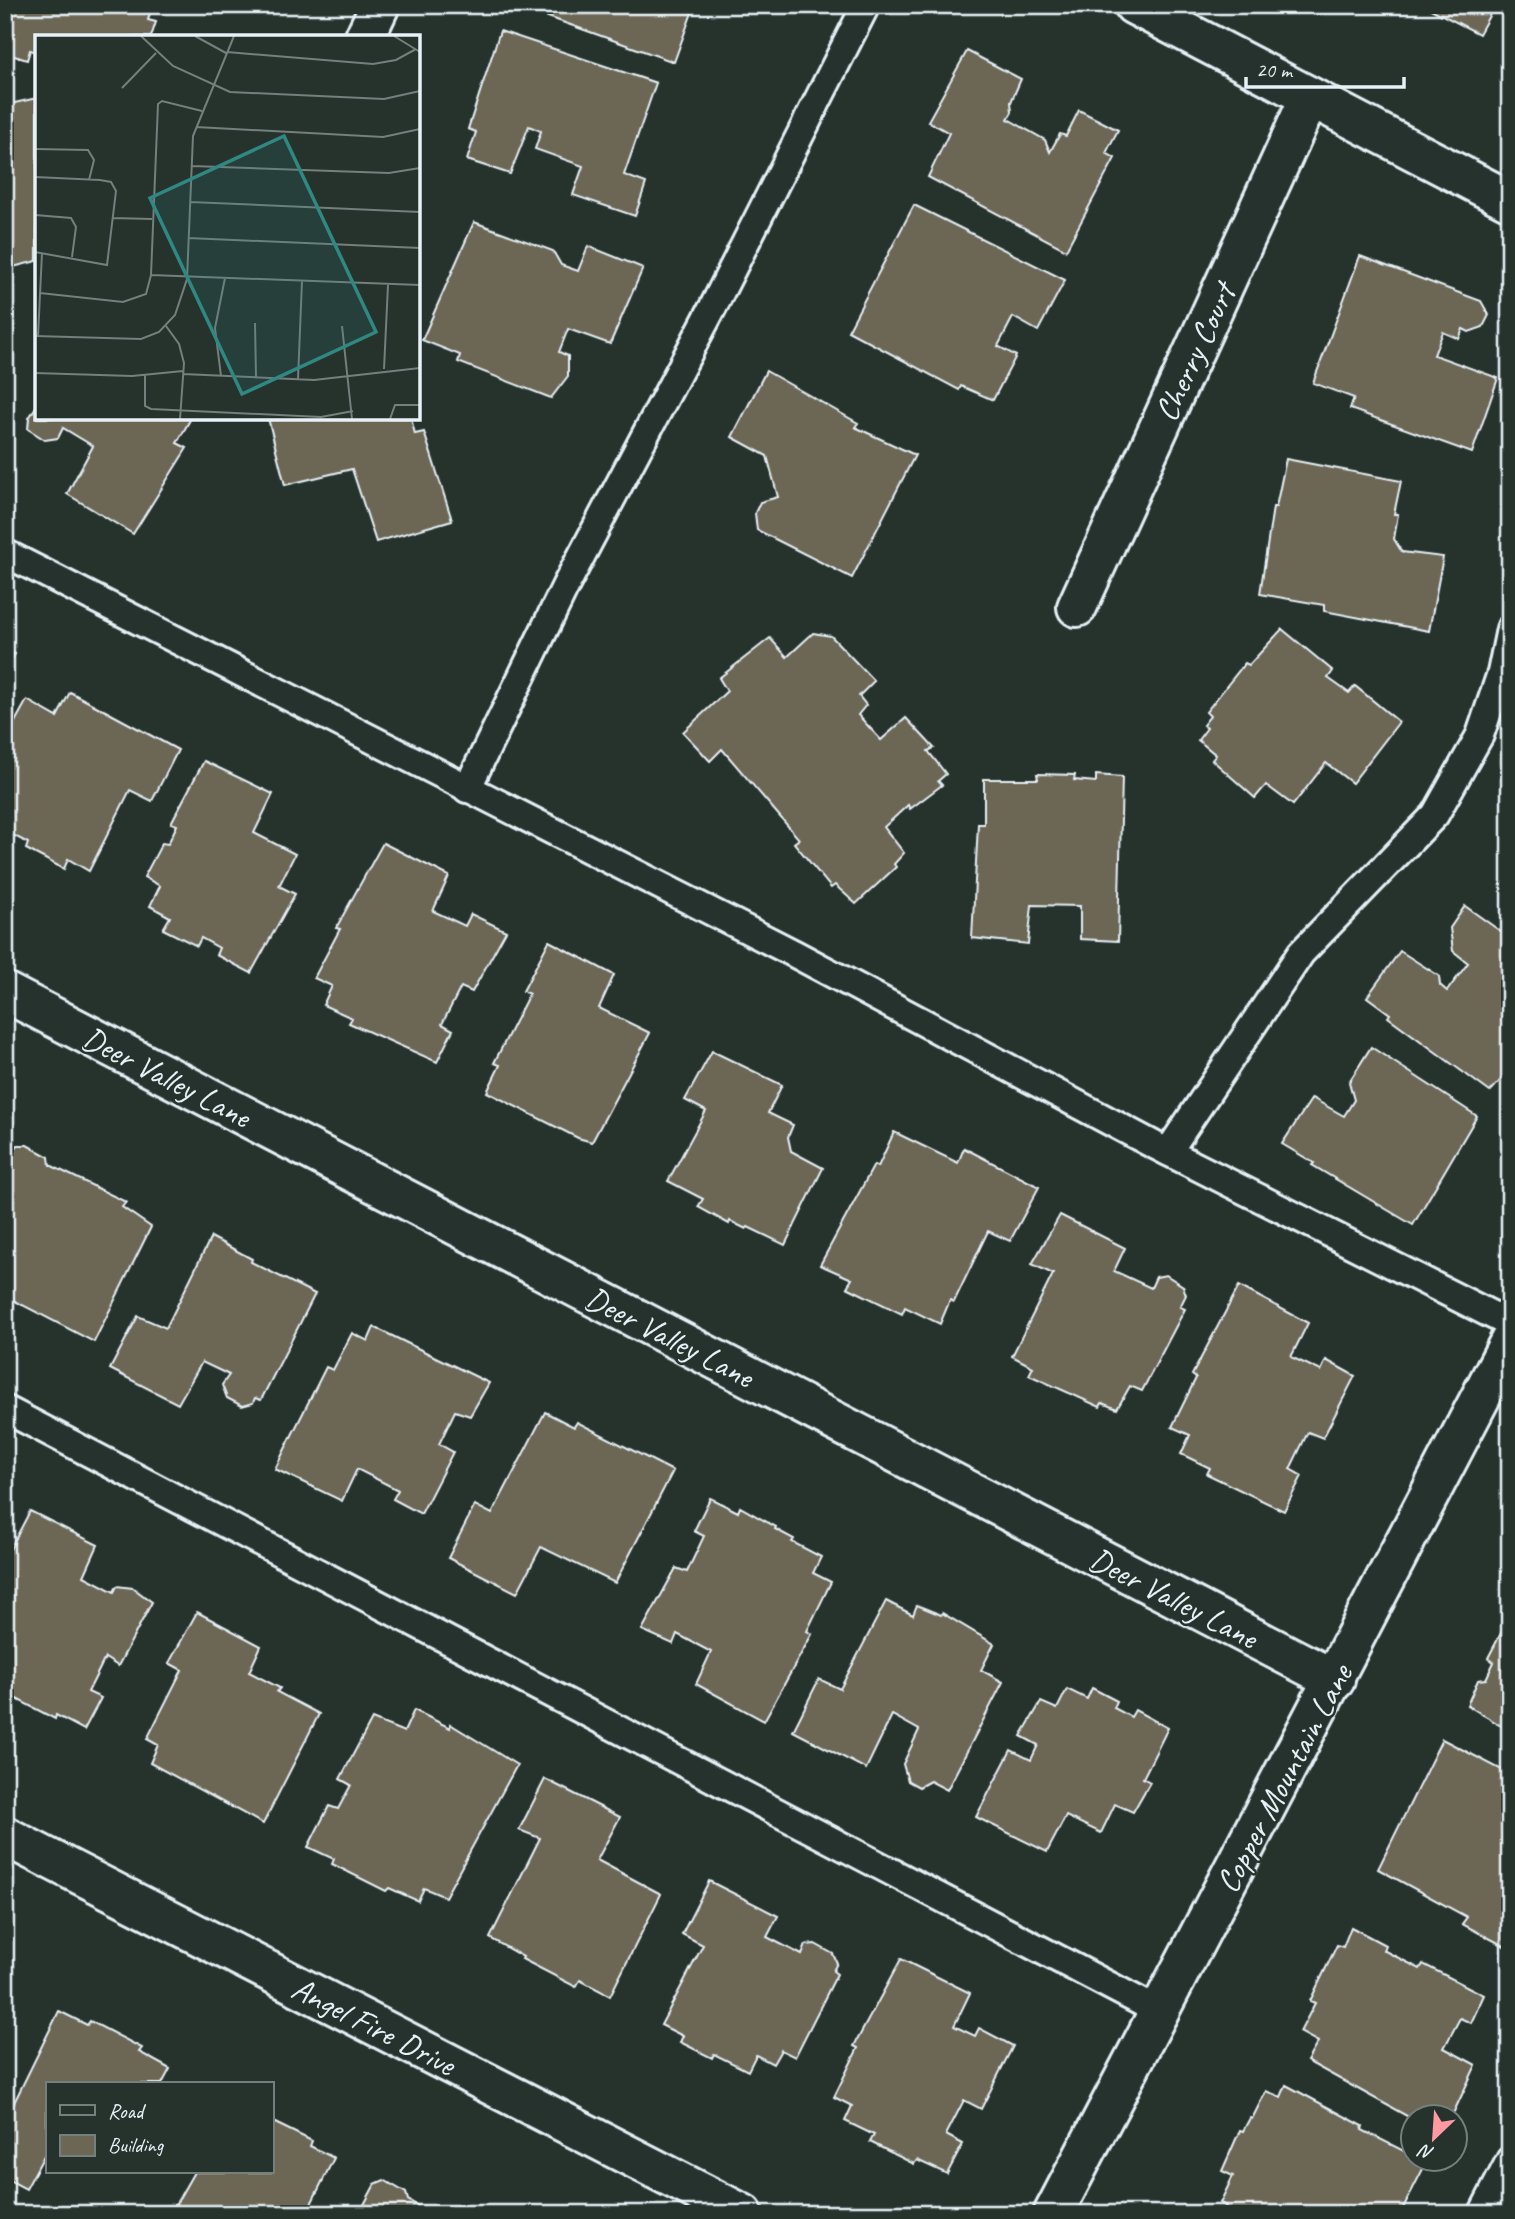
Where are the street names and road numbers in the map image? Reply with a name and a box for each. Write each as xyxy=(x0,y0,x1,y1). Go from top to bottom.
street label: Cherry Court xyxy=(1145,273,1247,428)
street label: Deer Valley Lane xyxy=(75,1017,260,1138)
street label: Deer Valley Lane xyxy=(578,1277,763,1398)
street label: Deer Valley Lane xyxy=(1082,1538,1267,1659)
street label: Copper Mountain Lane xyxy=(1206,1655,1363,1900)
street label: Angel Fire Drive xyxy=(285,1967,464,2086)

